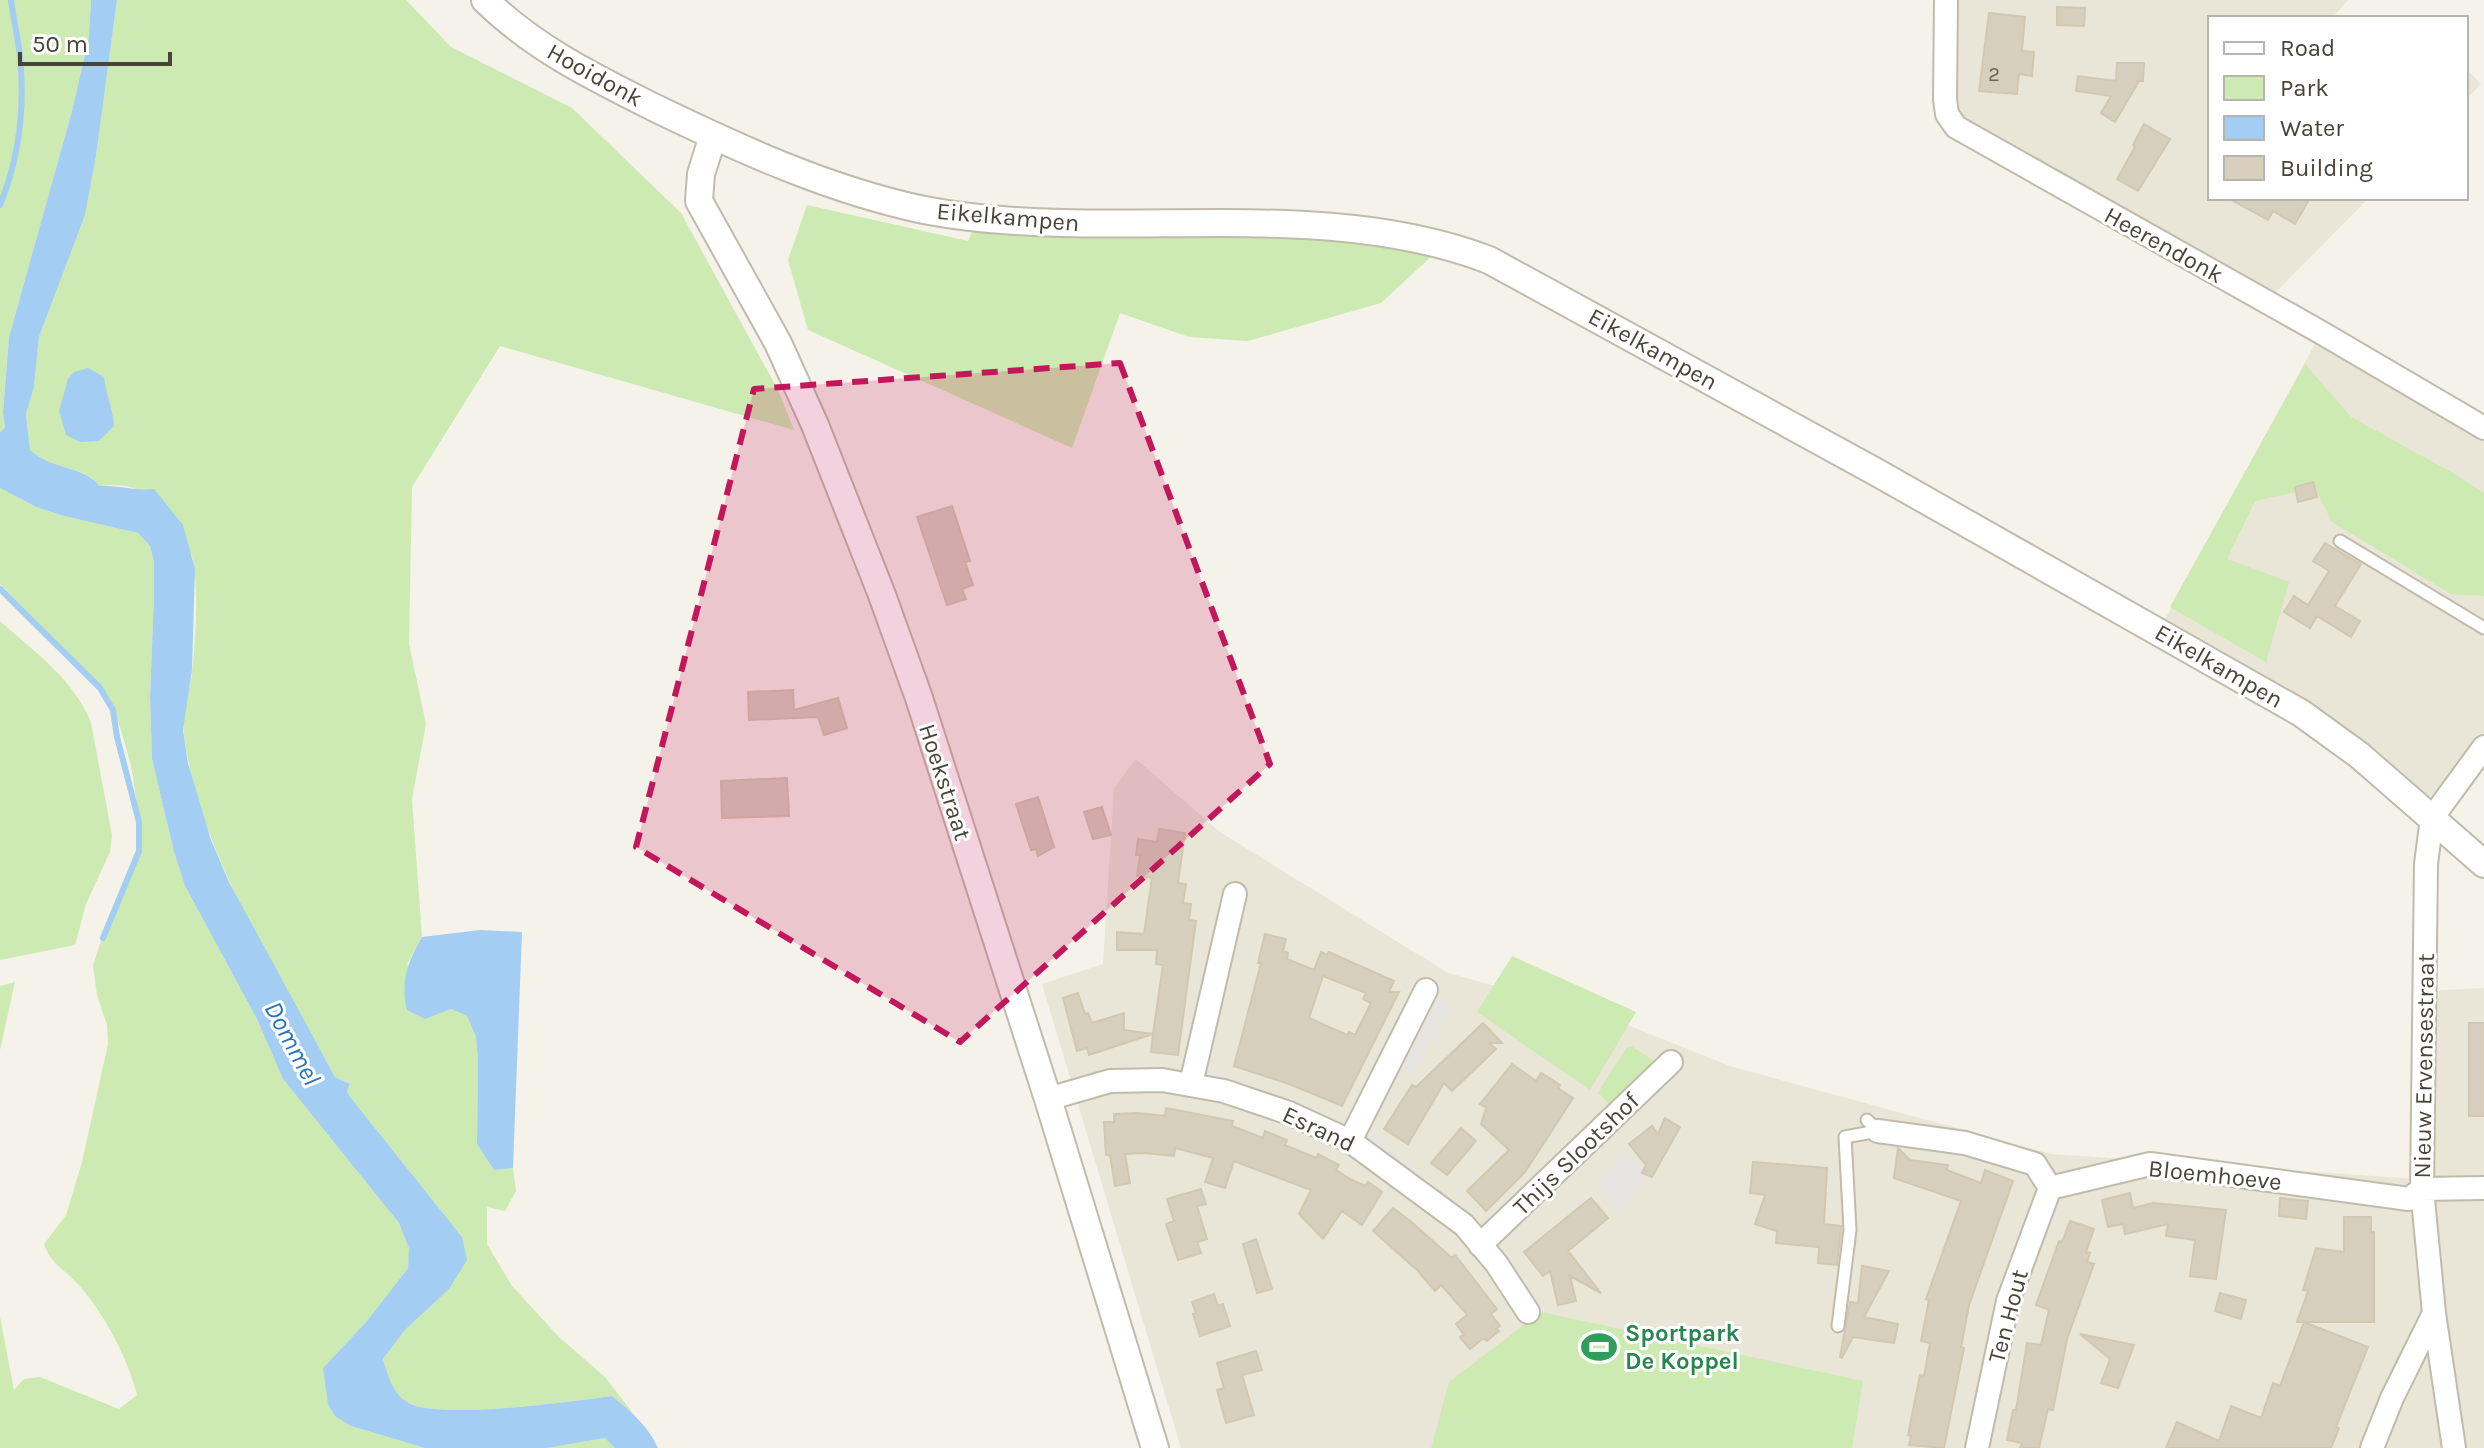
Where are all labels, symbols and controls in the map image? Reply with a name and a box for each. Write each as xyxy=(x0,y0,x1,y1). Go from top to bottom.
scale bar xyxy=(20,16,170,66)
legend xyxy=(2208,16,2468,200)
text: 50 m xyxy=(32,30,88,58)
text: Road xyxy=(2280,34,2335,62)
street label: Hooidonk xyxy=(542,37,648,113)
house number: 2 xyxy=(1988,63,2000,86)
text: Park xyxy=(2280,74,2329,102)
text: Water xyxy=(2280,114,2344,142)
text: Building xyxy=(2280,154,2373,182)
street label: Eikelkampen xyxy=(935,197,1081,237)
street label: Heerendonk xyxy=(2100,201,2228,289)
street label: Eikelkampen xyxy=(1584,302,1722,396)
street label: Eikelkampen xyxy=(2150,618,2288,714)
street label: Hoekstraat xyxy=(913,720,977,844)
street label: Nieuw Ervensestraat xyxy=(2408,953,2440,1179)
water label: Dommel xyxy=(258,996,328,1090)
street label: Thijs Slootshof xyxy=(1507,1086,1645,1221)
street label: Esrand xyxy=(1278,1100,1360,1158)
street label: Bloemhoeve xyxy=(2147,1154,2283,1196)
street label: Ten Hout xyxy=(1982,1266,2034,1366)
place label: Sportpark De Koppel xyxy=(1625,1319,1740,1375)
sports icon: Sportpark De Koppel xyxy=(1580,1328,1618,1366)

